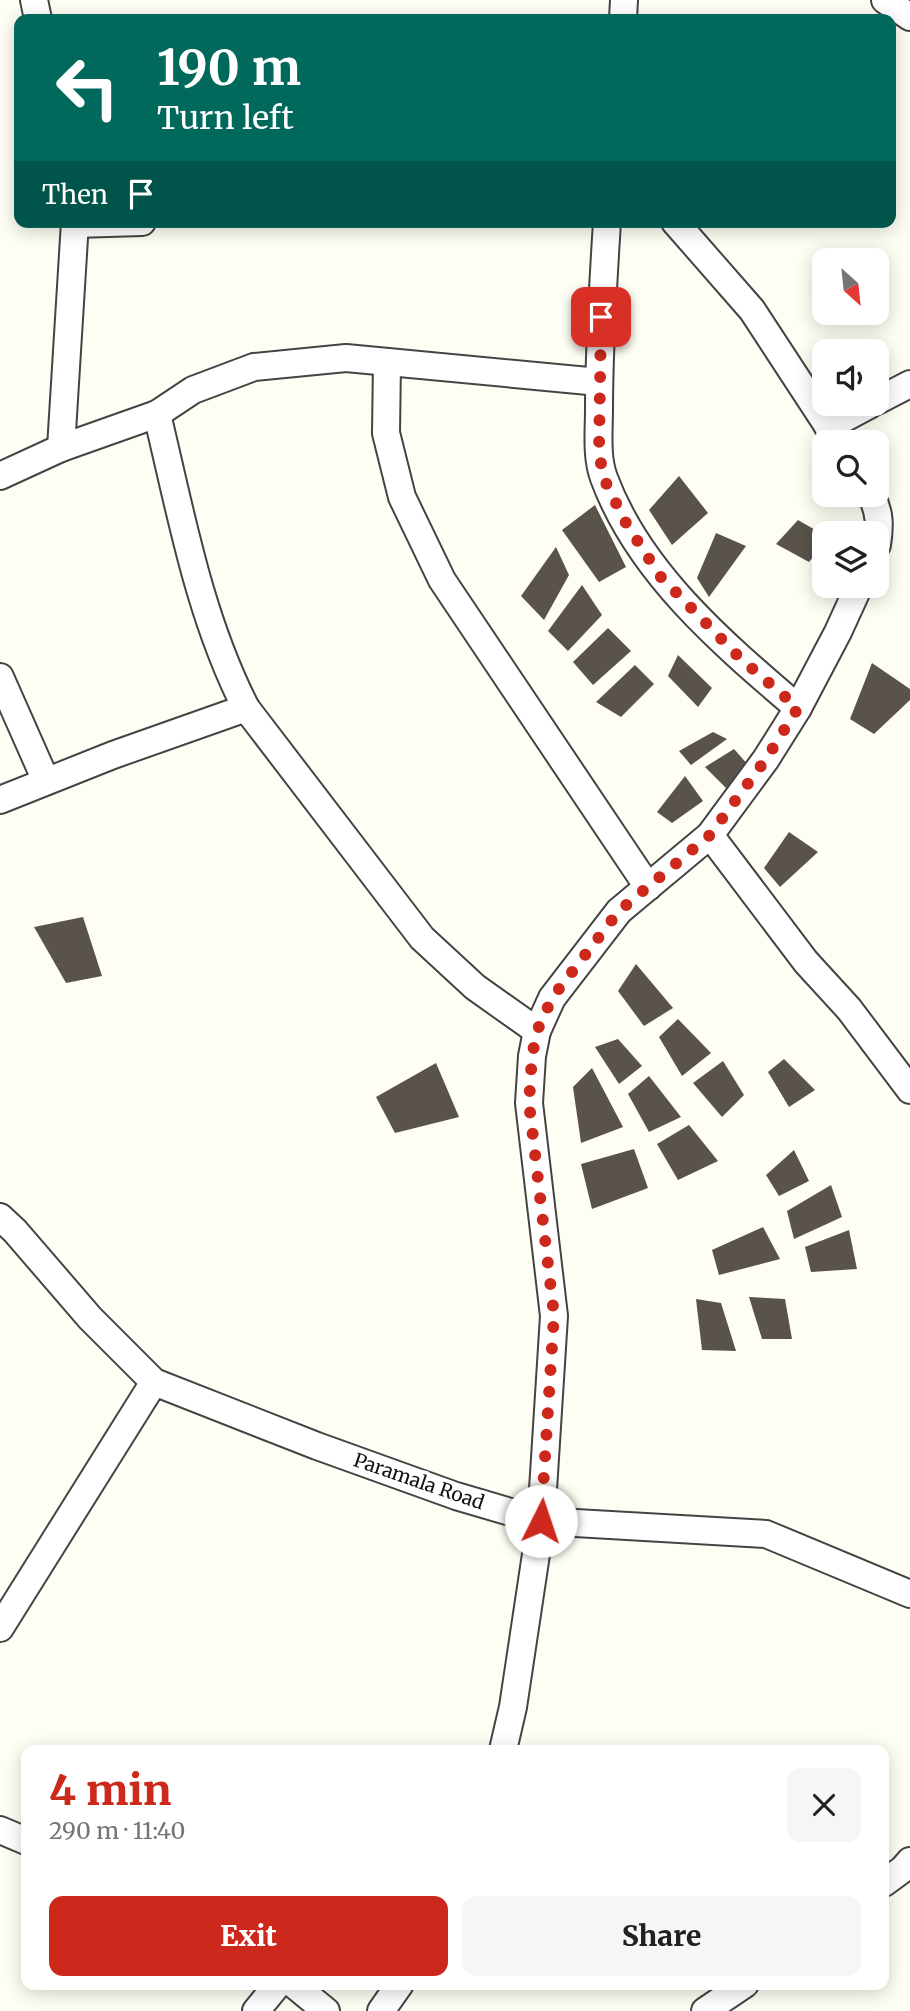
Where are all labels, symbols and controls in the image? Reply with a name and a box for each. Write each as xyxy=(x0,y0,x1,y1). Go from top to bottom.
text: 190 m xyxy=(157,37,301,98)
icon: left xyxy=(42,42,133,133)
text: Turn left xyxy=(157,98,294,138)
icon: arrive xyxy=(122,175,160,213)
text: Then xyxy=(42,178,108,211)
north arrow xyxy=(812,248,889,326)
map controls xyxy=(812,248,889,598)
pin xyxy=(571,287,631,347)
icon: arrive xyxy=(582,298,620,336)
button: sound xyxy=(812,339,889,416)
button: search xyxy=(812,430,889,507)
button: layers xyxy=(812,521,889,598)
street label: Paramala Road xyxy=(351,1447,487,1515)
position arrow xyxy=(504,1484,578,1558)
text: 4 min xyxy=(49,1764,171,1816)
button: close xyxy=(787,1768,861,1842)
text: 290 m · 11:40 xyxy=(49,1816,185,1845)
button: Exit xyxy=(49,1896,448,1976)
button: Share xyxy=(462,1896,861,1976)

